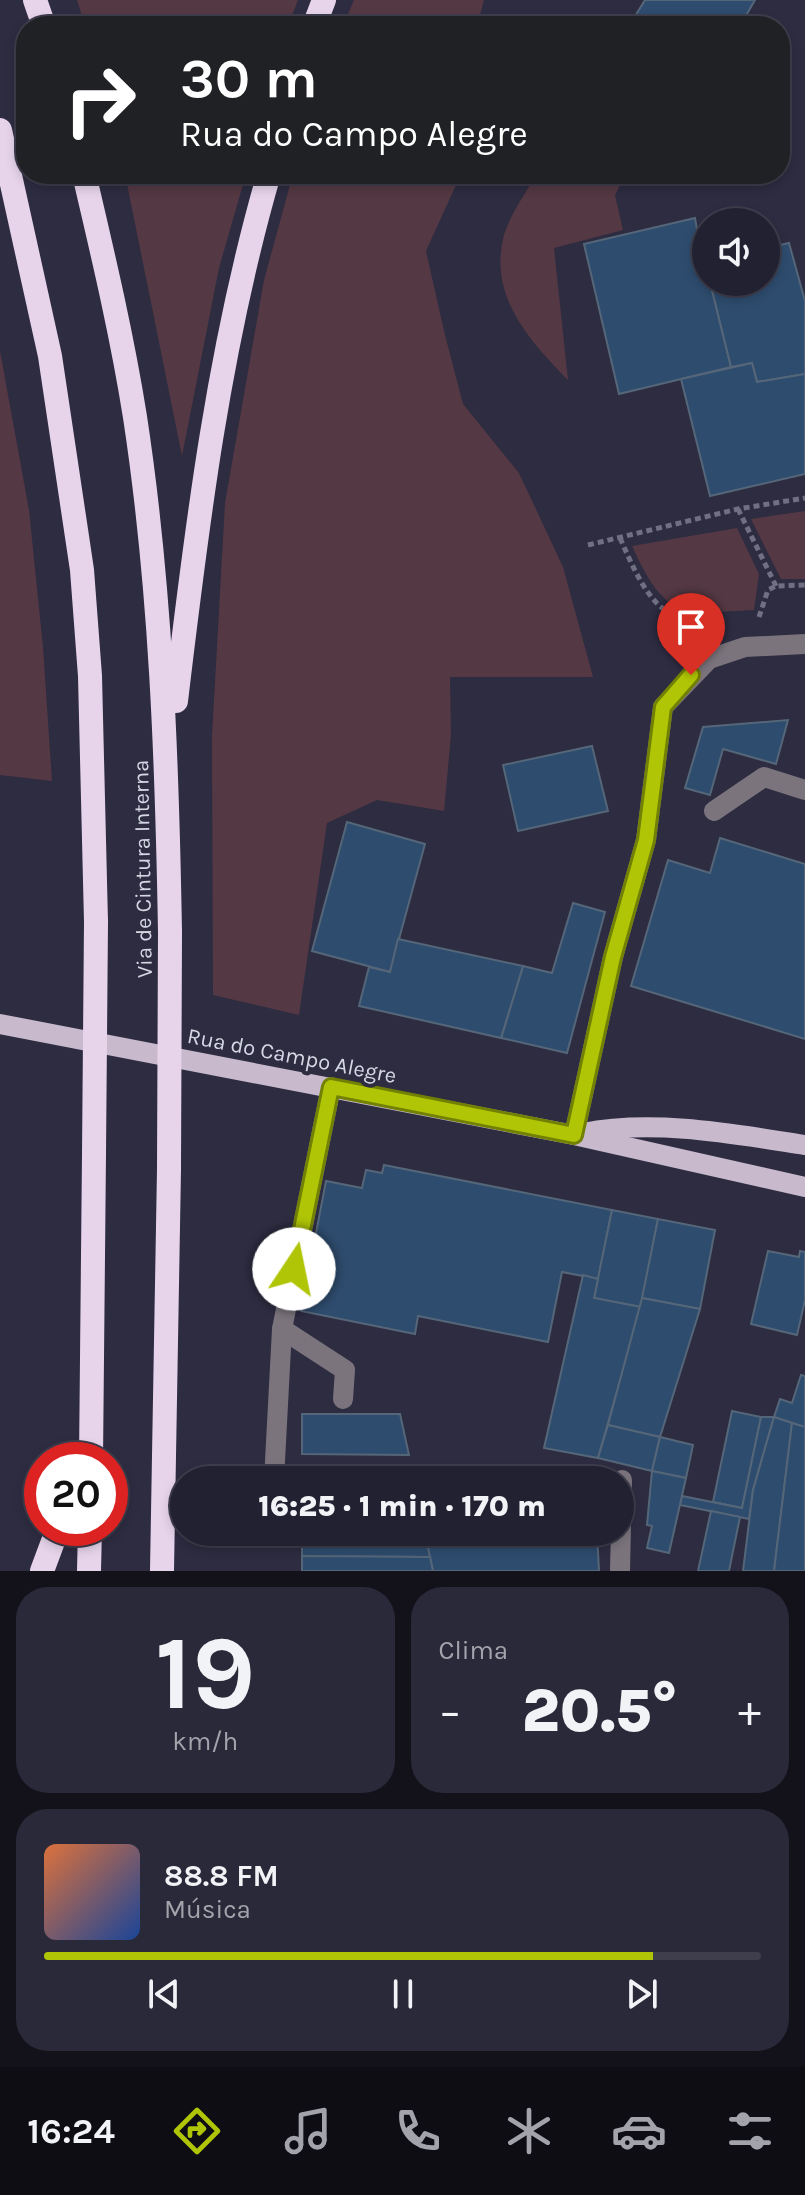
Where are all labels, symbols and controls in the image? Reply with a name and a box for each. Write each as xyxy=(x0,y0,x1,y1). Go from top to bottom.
text: 30 m xyxy=(180,46,318,111)
icon: right xyxy=(48,48,152,152)
text: Rua do Campo Alegre xyxy=(180,113,528,155)
map controls xyxy=(692,208,780,296)
button: sound xyxy=(692,208,780,296)
pin xyxy=(657,593,725,675)
icon: arrive xyxy=(669,605,713,649)
street label: Via de Cintura Interna xyxy=(128,760,158,978)
street label: Rua do Campo Alegre xyxy=(185,1023,399,1089)
position arrow xyxy=(252,1227,336,1311)
speed limit sign: 20 xyxy=(24,1442,128,1546)
text: 16:25 · 1 min · 170 m xyxy=(258,1488,546,1524)
text: 19 xyxy=(155,1613,256,1734)
text: Clima xyxy=(439,1635,508,1666)
text: 20.5° xyxy=(522,1676,678,1746)
text: − xyxy=(439,1686,462,1737)
text: + xyxy=(738,1686,761,1737)
text: km/h xyxy=(172,1726,238,1757)
text: 88.8 FM xyxy=(164,1858,279,1894)
text: Música xyxy=(164,1894,251,1925)
icon: previous xyxy=(142,1972,186,2016)
icon: pause xyxy=(381,1972,425,2016)
icon: next xyxy=(620,1972,664,2016)
icon: directions xyxy=(169,2103,225,2159)
icon: music xyxy=(280,2103,336,2159)
icon: phone xyxy=(390,2103,446,2159)
icon: climate xyxy=(501,2103,557,2159)
icon: car xyxy=(611,2103,667,2159)
icon: filters xyxy=(722,2103,778,2159)
text: 16:24 xyxy=(27,2110,115,2152)

